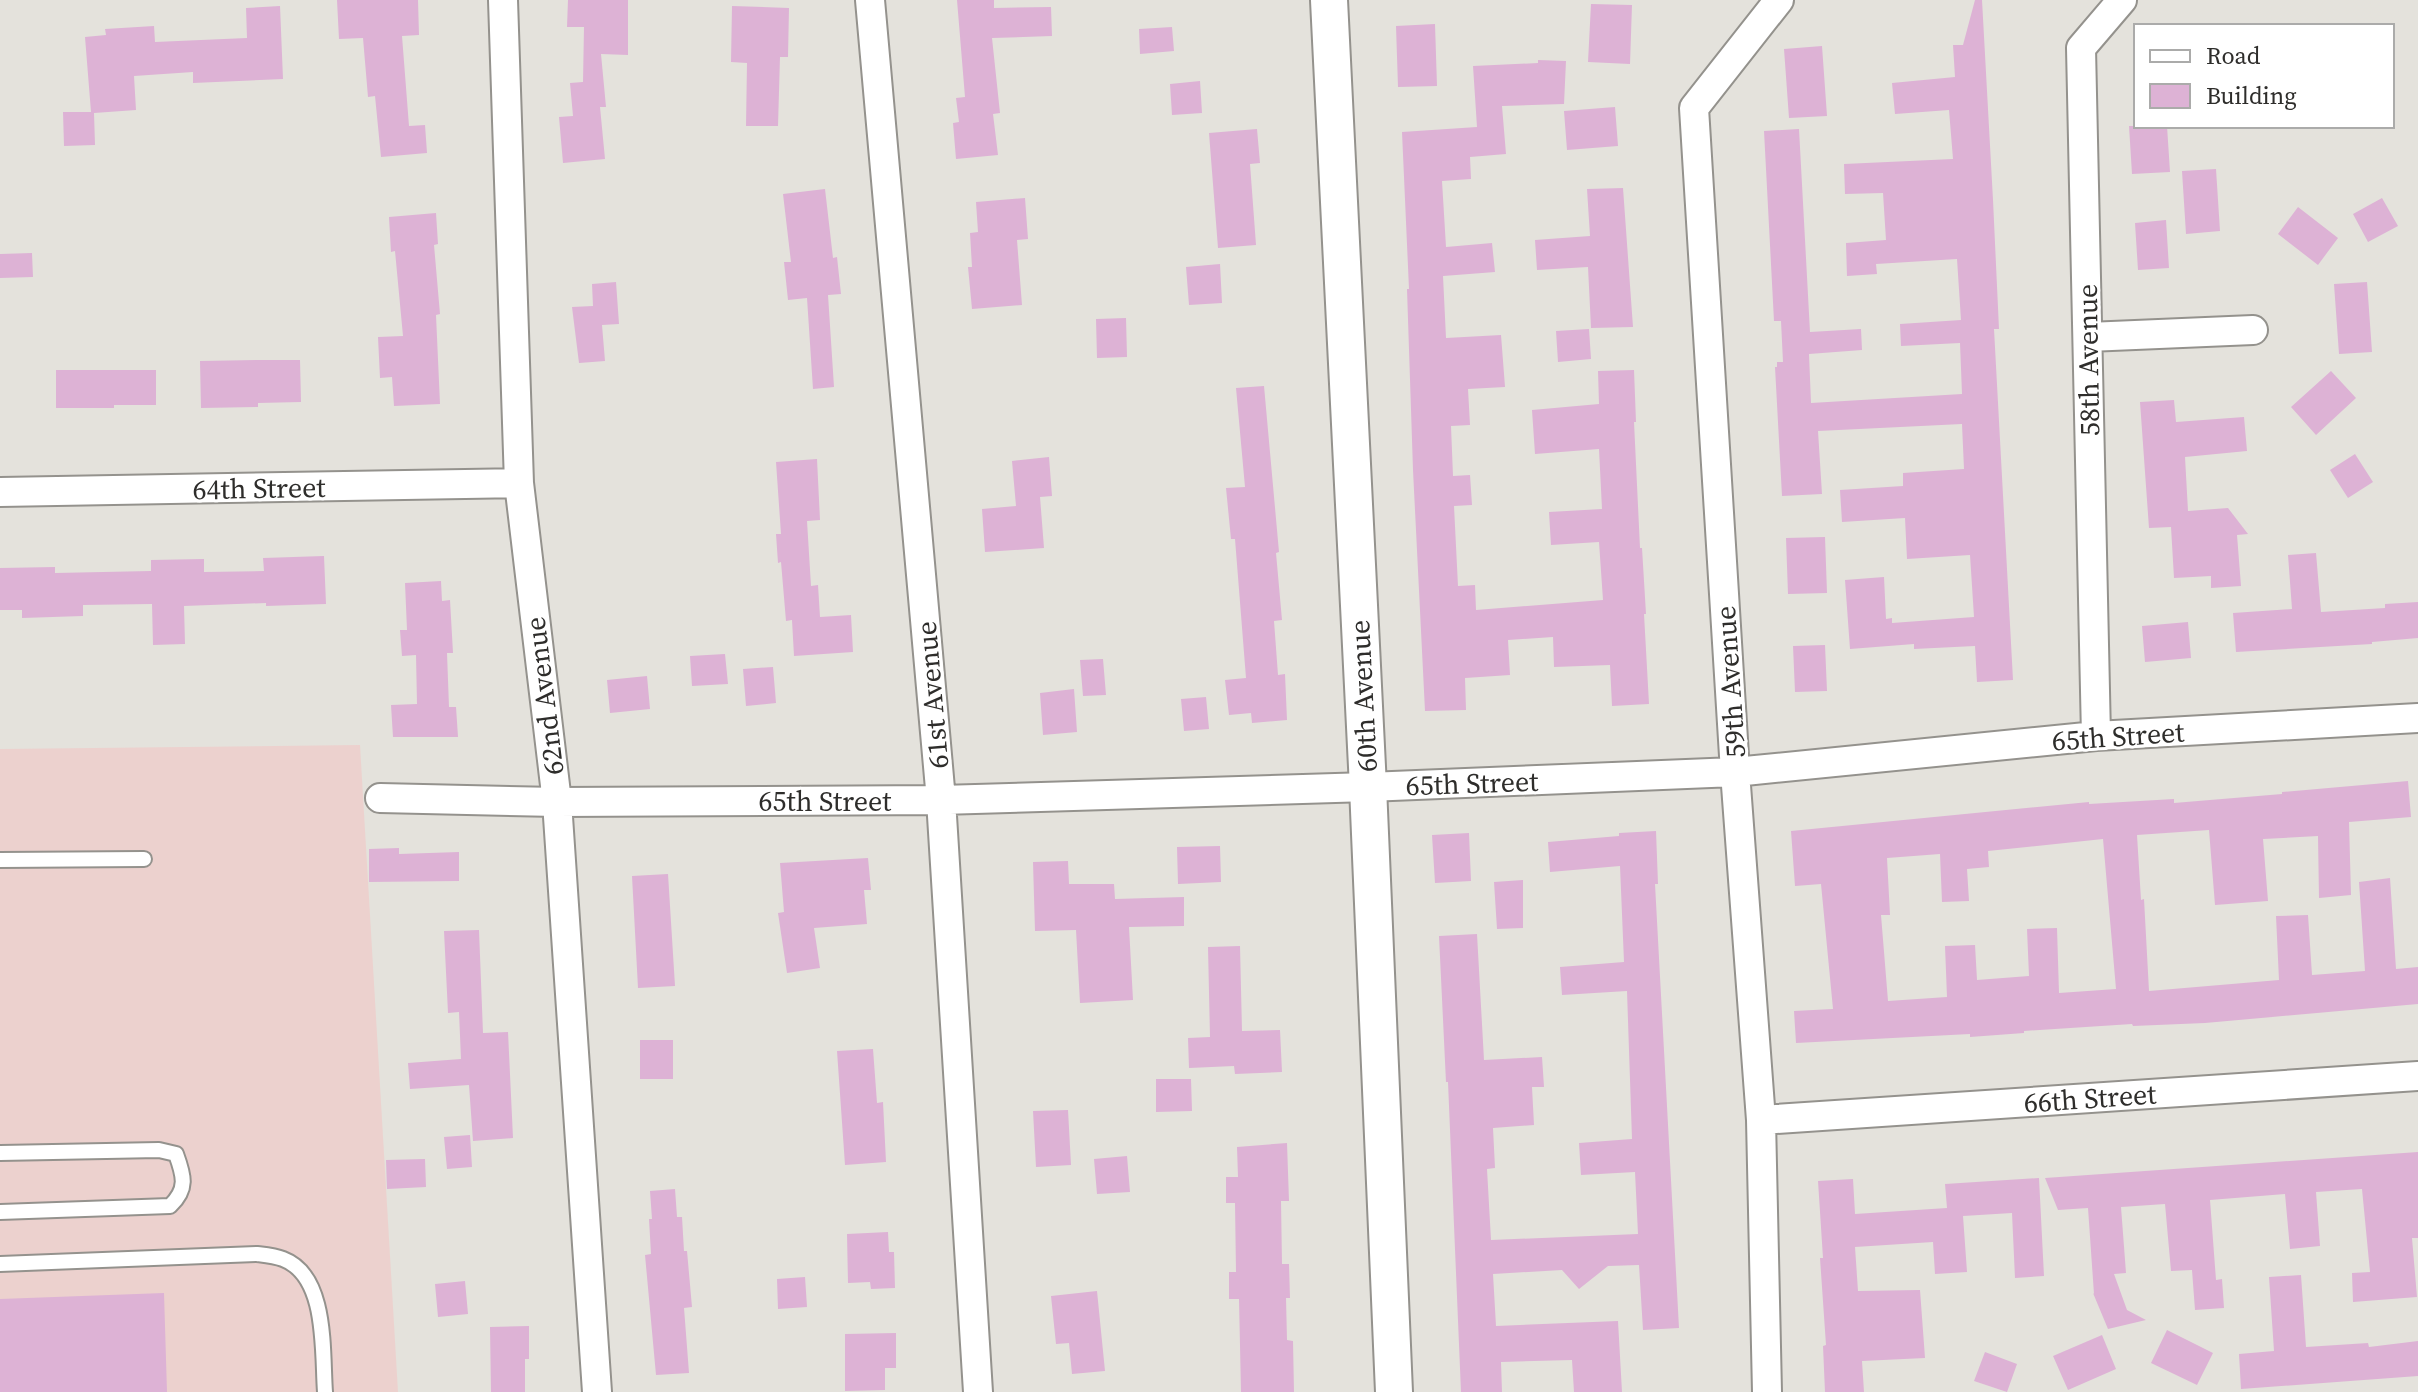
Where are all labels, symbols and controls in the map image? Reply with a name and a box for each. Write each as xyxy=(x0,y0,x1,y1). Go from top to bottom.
legend xyxy=(2134,24,2394,128)
text: Road xyxy=(2206,39,2261,72)
text: Building xyxy=(2206,79,2297,112)
street label: 58th Avenue xyxy=(2068,283,2108,437)
street label: 64th Street xyxy=(192,468,327,508)
street label: 59th Avenue xyxy=(1706,605,1754,759)
street label: 62nd Avenue xyxy=(515,615,573,777)
street label: 60th Avenue xyxy=(1340,619,1386,773)
street label: 61st Avenue xyxy=(907,620,957,770)
street label: 65th Street xyxy=(2050,712,2186,760)
street label: 65th Street xyxy=(1405,762,1540,804)
street label: 65th Street xyxy=(759,782,892,820)
street label: 66th Street xyxy=(2022,1074,2158,1122)

